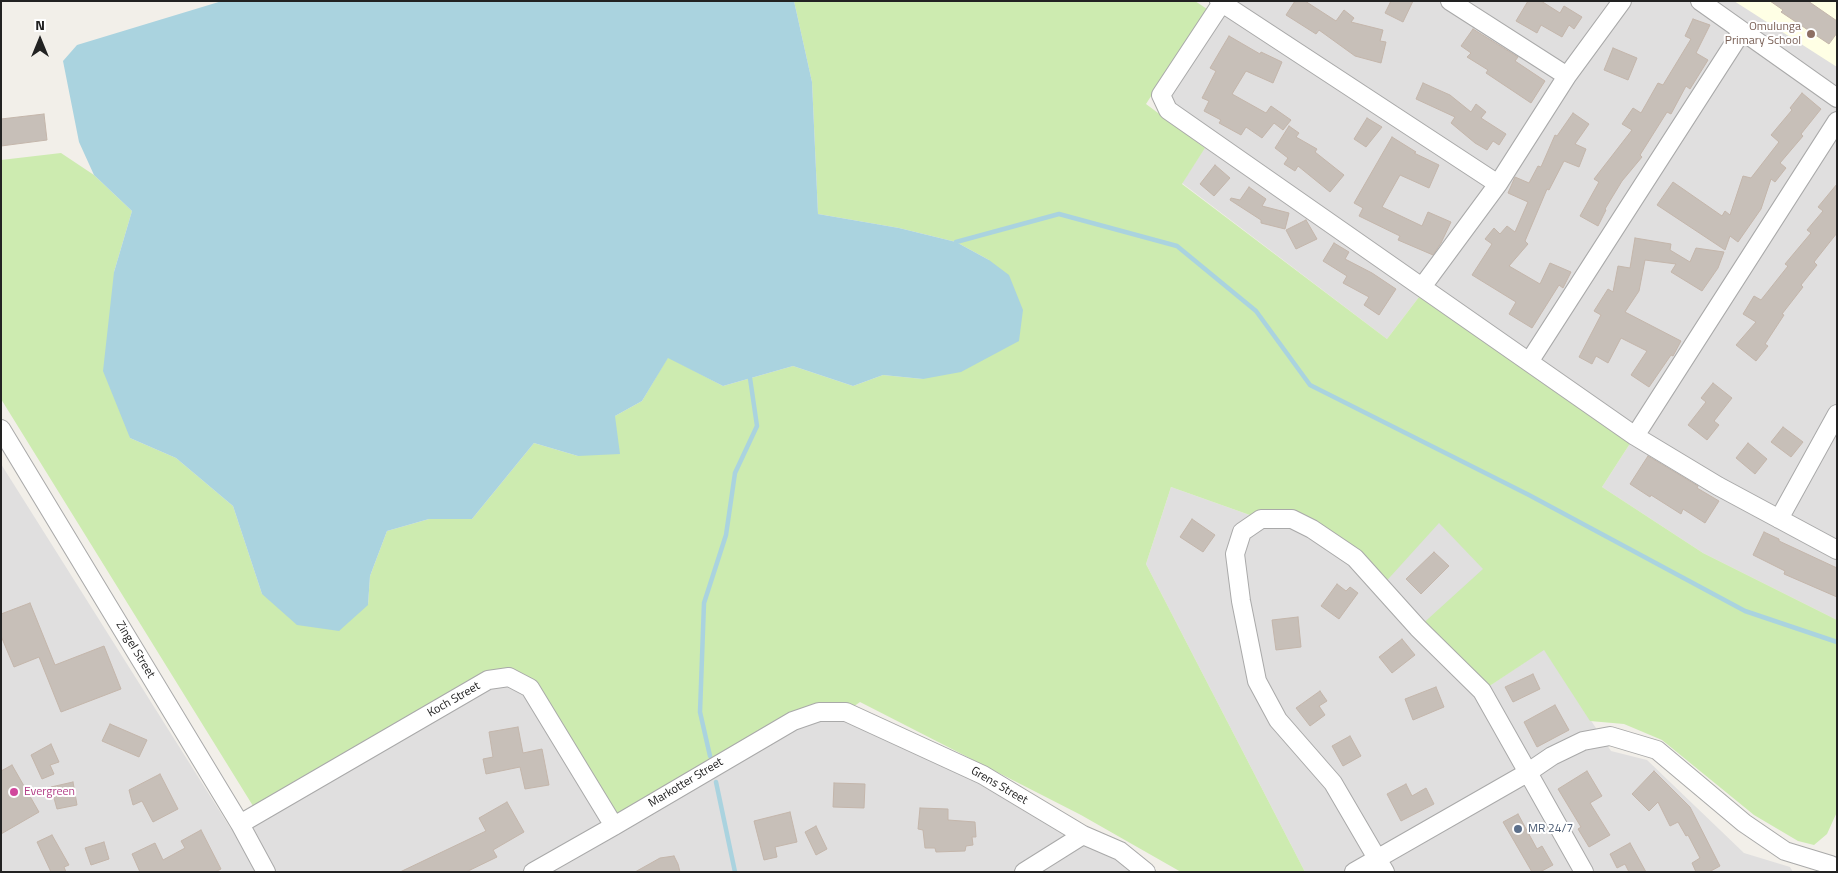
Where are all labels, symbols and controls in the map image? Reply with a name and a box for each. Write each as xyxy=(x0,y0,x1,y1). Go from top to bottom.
text: N xyxy=(35,14,45,35)
north arrow xyxy=(15,15,65,65)
place label: Omulunga Primary School xyxy=(1725,20,1801,48)
marker: Omulunga Primary School xyxy=(1805,28,1817,40)
street label: Zingel Street xyxy=(112,619,158,681)
street label: Koch Street xyxy=(425,679,483,721)
street label: Markotter Street xyxy=(646,755,726,811)
street label: Grens Street xyxy=(968,764,1030,808)
place label: Evergreen xyxy=(24,785,75,799)
marker: Evergreen xyxy=(8,786,20,798)
place label: MR 24/7 xyxy=(1528,822,1573,836)
marker: MR 24/7 xyxy=(1512,823,1524,835)

